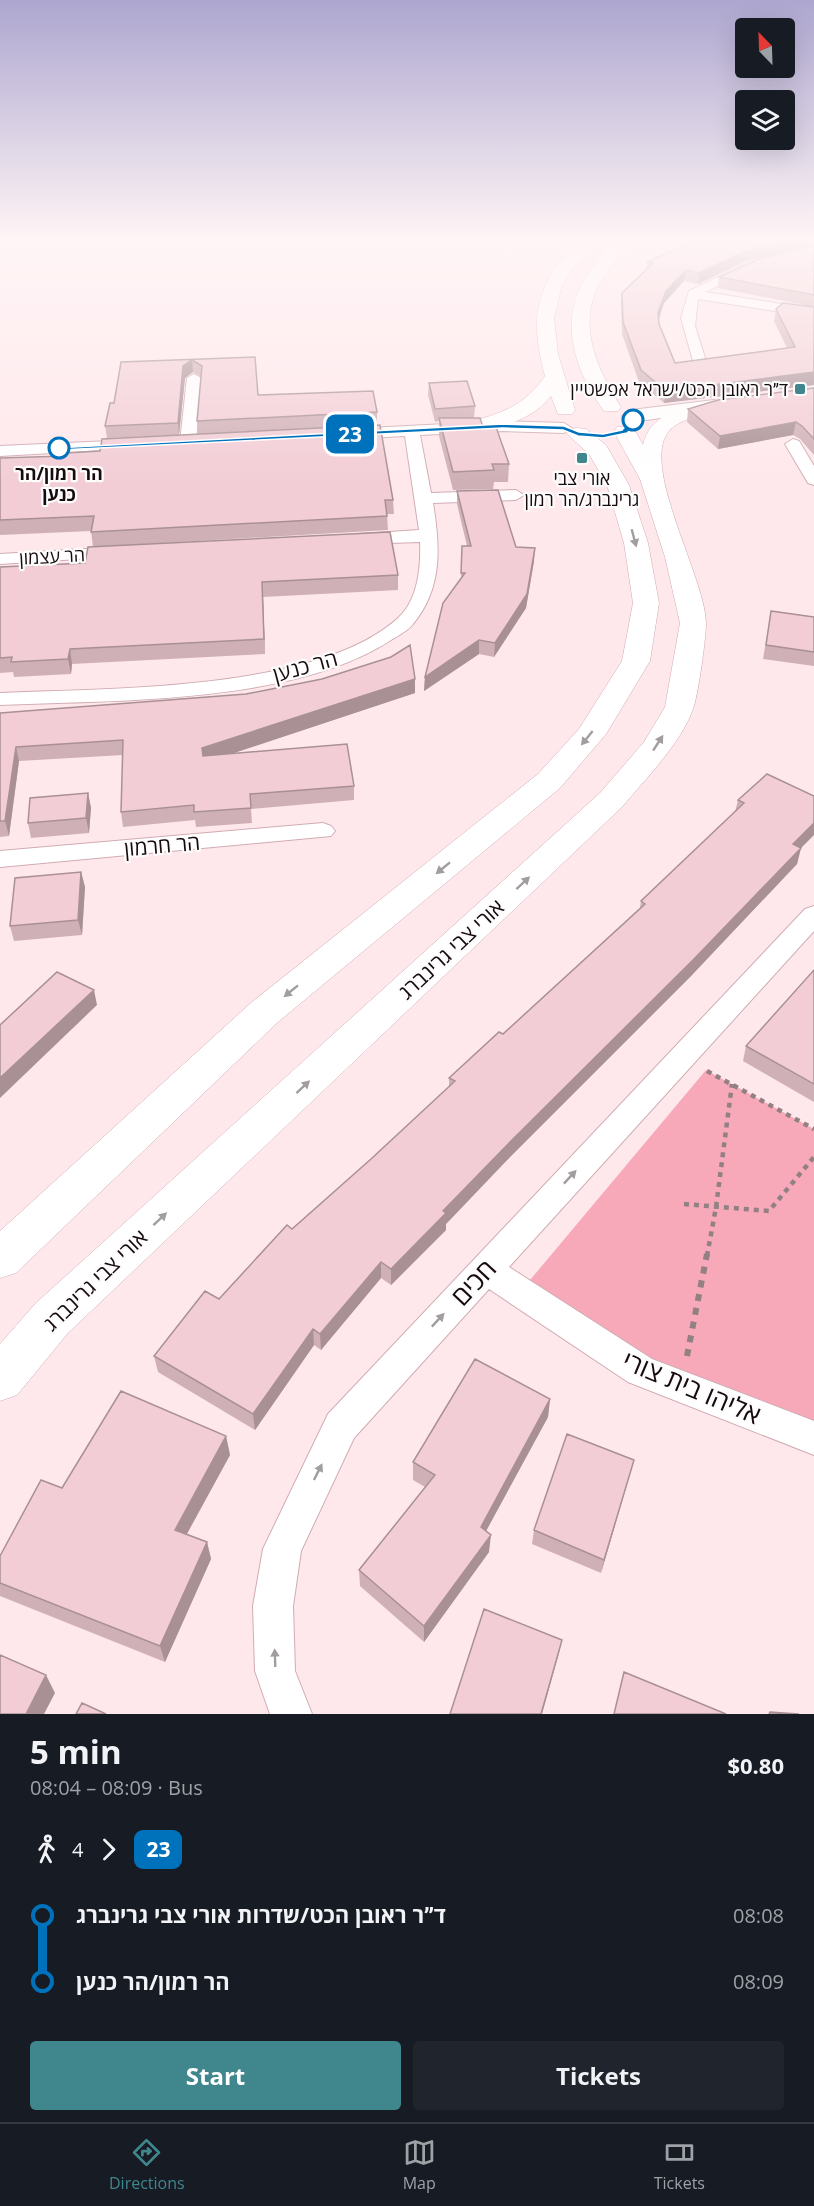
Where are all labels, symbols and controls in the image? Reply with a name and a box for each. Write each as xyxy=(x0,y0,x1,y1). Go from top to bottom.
north arrow xyxy=(735,18,795,78)
map controls xyxy=(735,18,795,150)
button: layers xyxy=(735,90,795,150)
place label: ד״ר ראובן הכט/ישראל אפשטיין xyxy=(570,377,788,401)
marker: ד״ר ראובן הכט/ישראל אפשטיין xyxy=(793,382,807,396)
unlabelled marker xyxy=(622,409,644,431)
line badge: 23 xyxy=(323,414,377,454)
text: 23 xyxy=(338,420,362,448)
marker: הר רמון/הר כנען xyxy=(48,437,70,459)
marker: אורי צבי גרינברג/הר רמון xyxy=(575,451,589,465)
place label: הר רמון/הר כנען xyxy=(15,461,103,506)
place label: אורי צבי גרינברג/הר רמון xyxy=(525,466,639,511)
one-way arrow xyxy=(629,529,639,547)
street label: הר עצמון xyxy=(19,542,85,570)
street label: הר כנען xyxy=(270,644,340,688)
one-way arrow xyxy=(581,730,594,745)
one-way arrow xyxy=(652,735,663,751)
street label: הר חרמון xyxy=(123,828,201,862)
one-way arrow xyxy=(435,861,450,873)
one-way arrow xyxy=(515,876,529,890)
street label: אורי צבי גרינברג xyxy=(392,893,510,1005)
one-way arrow xyxy=(283,984,299,997)
one-way arrow xyxy=(295,1081,310,1094)
one-way arrow xyxy=(563,1169,577,1184)
one-way arrow xyxy=(152,1212,167,1226)
street label: אורי צבי גרינברג xyxy=(37,1223,153,1337)
street label: חכים xyxy=(442,1251,504,1313)
one-way arrow xyxy=(431,1313,444,1328)
street label: אליהו בית צורי xyxy=(617,1342,767,1432)
one-way arrow xyxy=(313,1463,323,1480)
one-way arrow xyxy=(270,1649,279,1668)
text: 5 min xyxy=(30,1729,122,1774)
text: $0.80 xyxy=(727,1750,784,1780)
text: 08:04 – 08:09 · Bus xyxy=(30,1774,203,1801)
icon: walk xyxy=(30,1833,63,1866)
icon: forward xyxy=(92,1833,125,1866)
text: 23 xyxy=(146,1835,170,1863)
text: 4 xyxy=(72,1836,83,1863)
text: ד״ר ראובן הכט/שדרות אורי צבי גרינברג xyxy=(76,1899,446,1929)
text: 08:08 xyxy=(733,1902,784,1929)
text: הר רמון/הר כנען xyxy=(76,1966,230,1996)
text: 08:09 xyxy=(733,1968,784,1995)
button: Start xyxy=(30,2041,401,2110)
button: Tickets xyxy=(413,2041,784,2110)
tab: Directions xyxy=(109,2136,185,2194)
tab: Map xyxy=(403,2136,436,2194)
tab: Tickets xyxy=(654,2136,705,2194)

